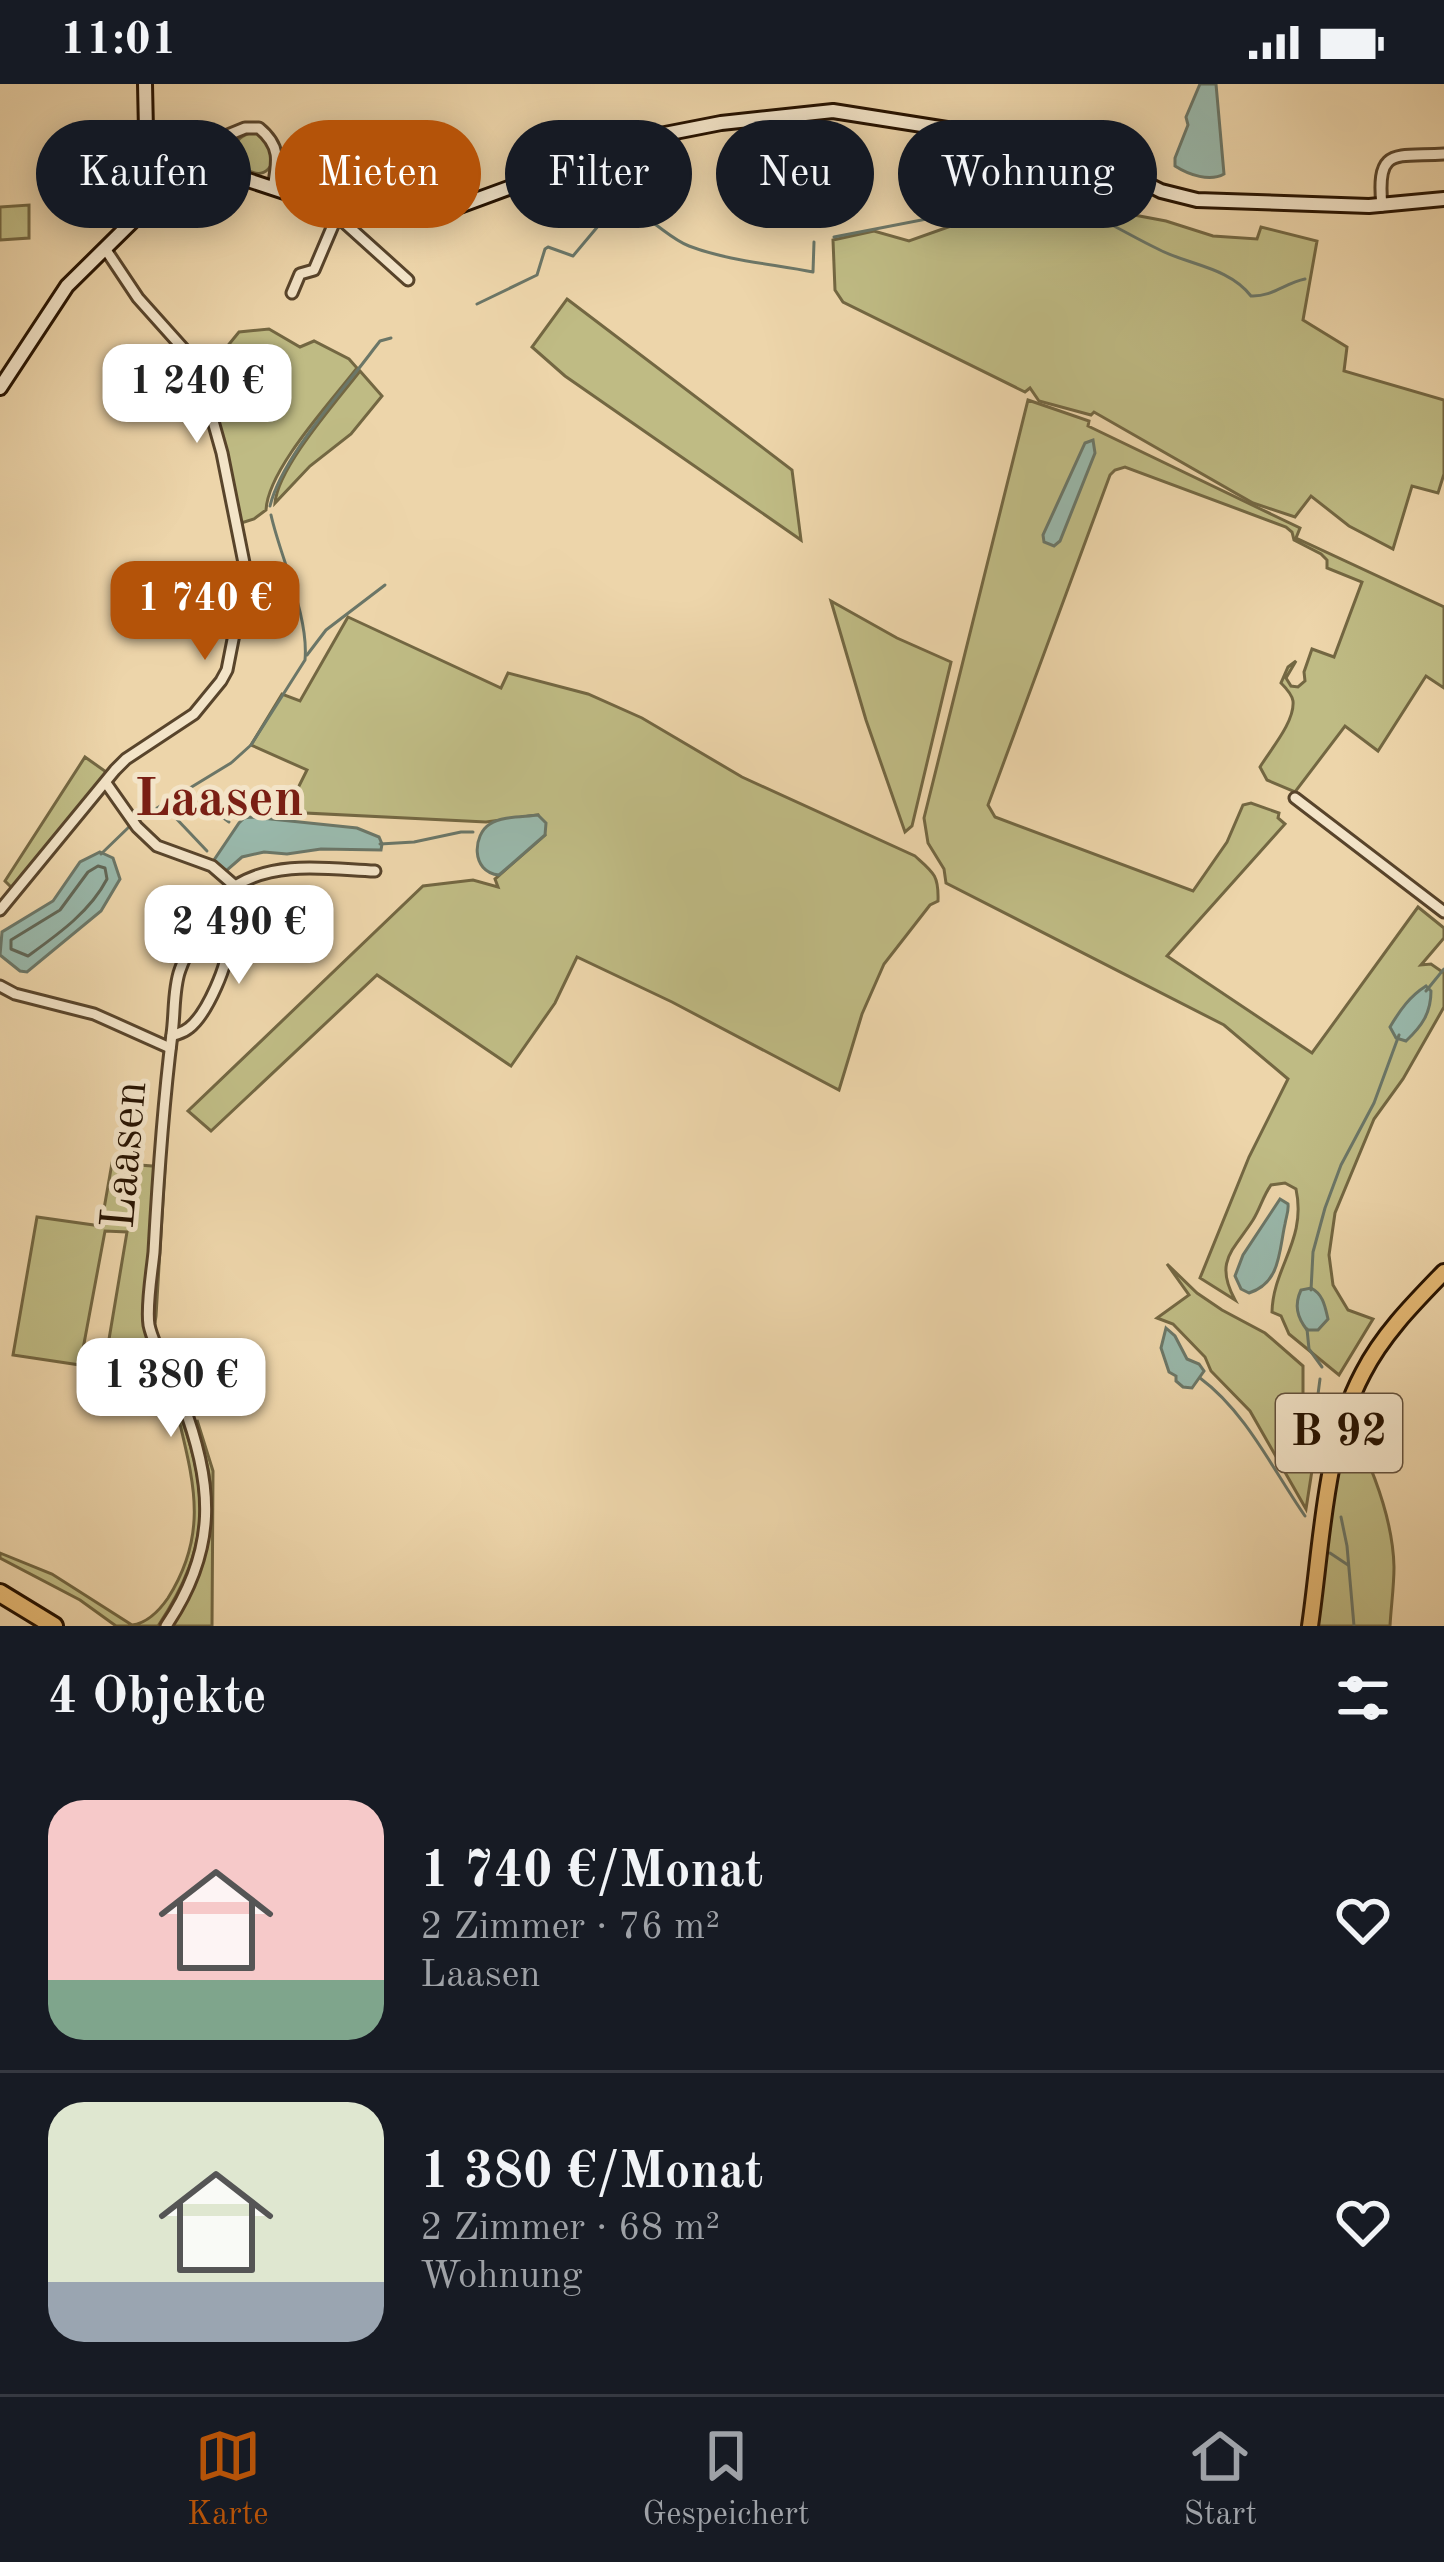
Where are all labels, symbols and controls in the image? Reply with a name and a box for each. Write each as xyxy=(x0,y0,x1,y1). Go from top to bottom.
text: 11:01 xyxy=(60,19,177,64)
chip: Kaufen xyxy=(36,120,251,228)
chip: Mieten xyxy=(275,120,481,228)
chip: Filter xyxy=(505,120,692,228)
chip: Neu xyxy=(716,120,874,228)
chip: Wohnung xyxy=(898,120,1157,228)
pin: 1 240 € xyxy=(86,344,308,446)
text: 1 240 € xyxy=(130,363,264,402)
pin: 1 740 € xyxy=(94,561,316,663)
text: 1 740 € xyxy=(138,580,272,619)
district label: Laasen xyxy=(134,774,304,828)
pin: 2 490 € xyxy=(128,885,350,987)
text: 2 490 € xyxy=(172,904,306,943)
street label: Laasen xyxy=(96,1079,156,1231)
pin: 1 380 € xyxy=(60,1338,282,1440)
text: 1 380 € xyxy=(104,1357,238,1396)
road number: B 92 xyxy=(1276,1394,1402,1472)
icon: filters xyxy=(1330,1665,1396,1731)
text: 4 Objekte xyxy=(48,1673,267,1724)
text: 1 740 €/Monat xyxy=(420,1847,763,1898)
icon: home xyxy=(144,1848,288,1992)
icon: heart xyxy=(1330,1887,1396,1953)
text: 2 Zimmer · 76 m² xyxy=(420,1908,720,1947)
text: Laasen xyxy=(420,1956,541,1995)
text: 1 380 €/Monat xyxy=(420,2148,763,2199)
icon: home xyxy=(144,2150,288,2294)
icon: heart xyxy=(1330,2189,1396,2255)
text: 2 Zimmer · 68 m² xyxy=(420,2209,720,2248)
text: Wohnung xyxy=(420,2257,582,2296)
tab: Karte xyxy=(187,2423,269,2536)
tab: Gespeichert xyxy=(643,2423,810,2536)
tab: Start xyxy=(1184,2423,1257,2536)

